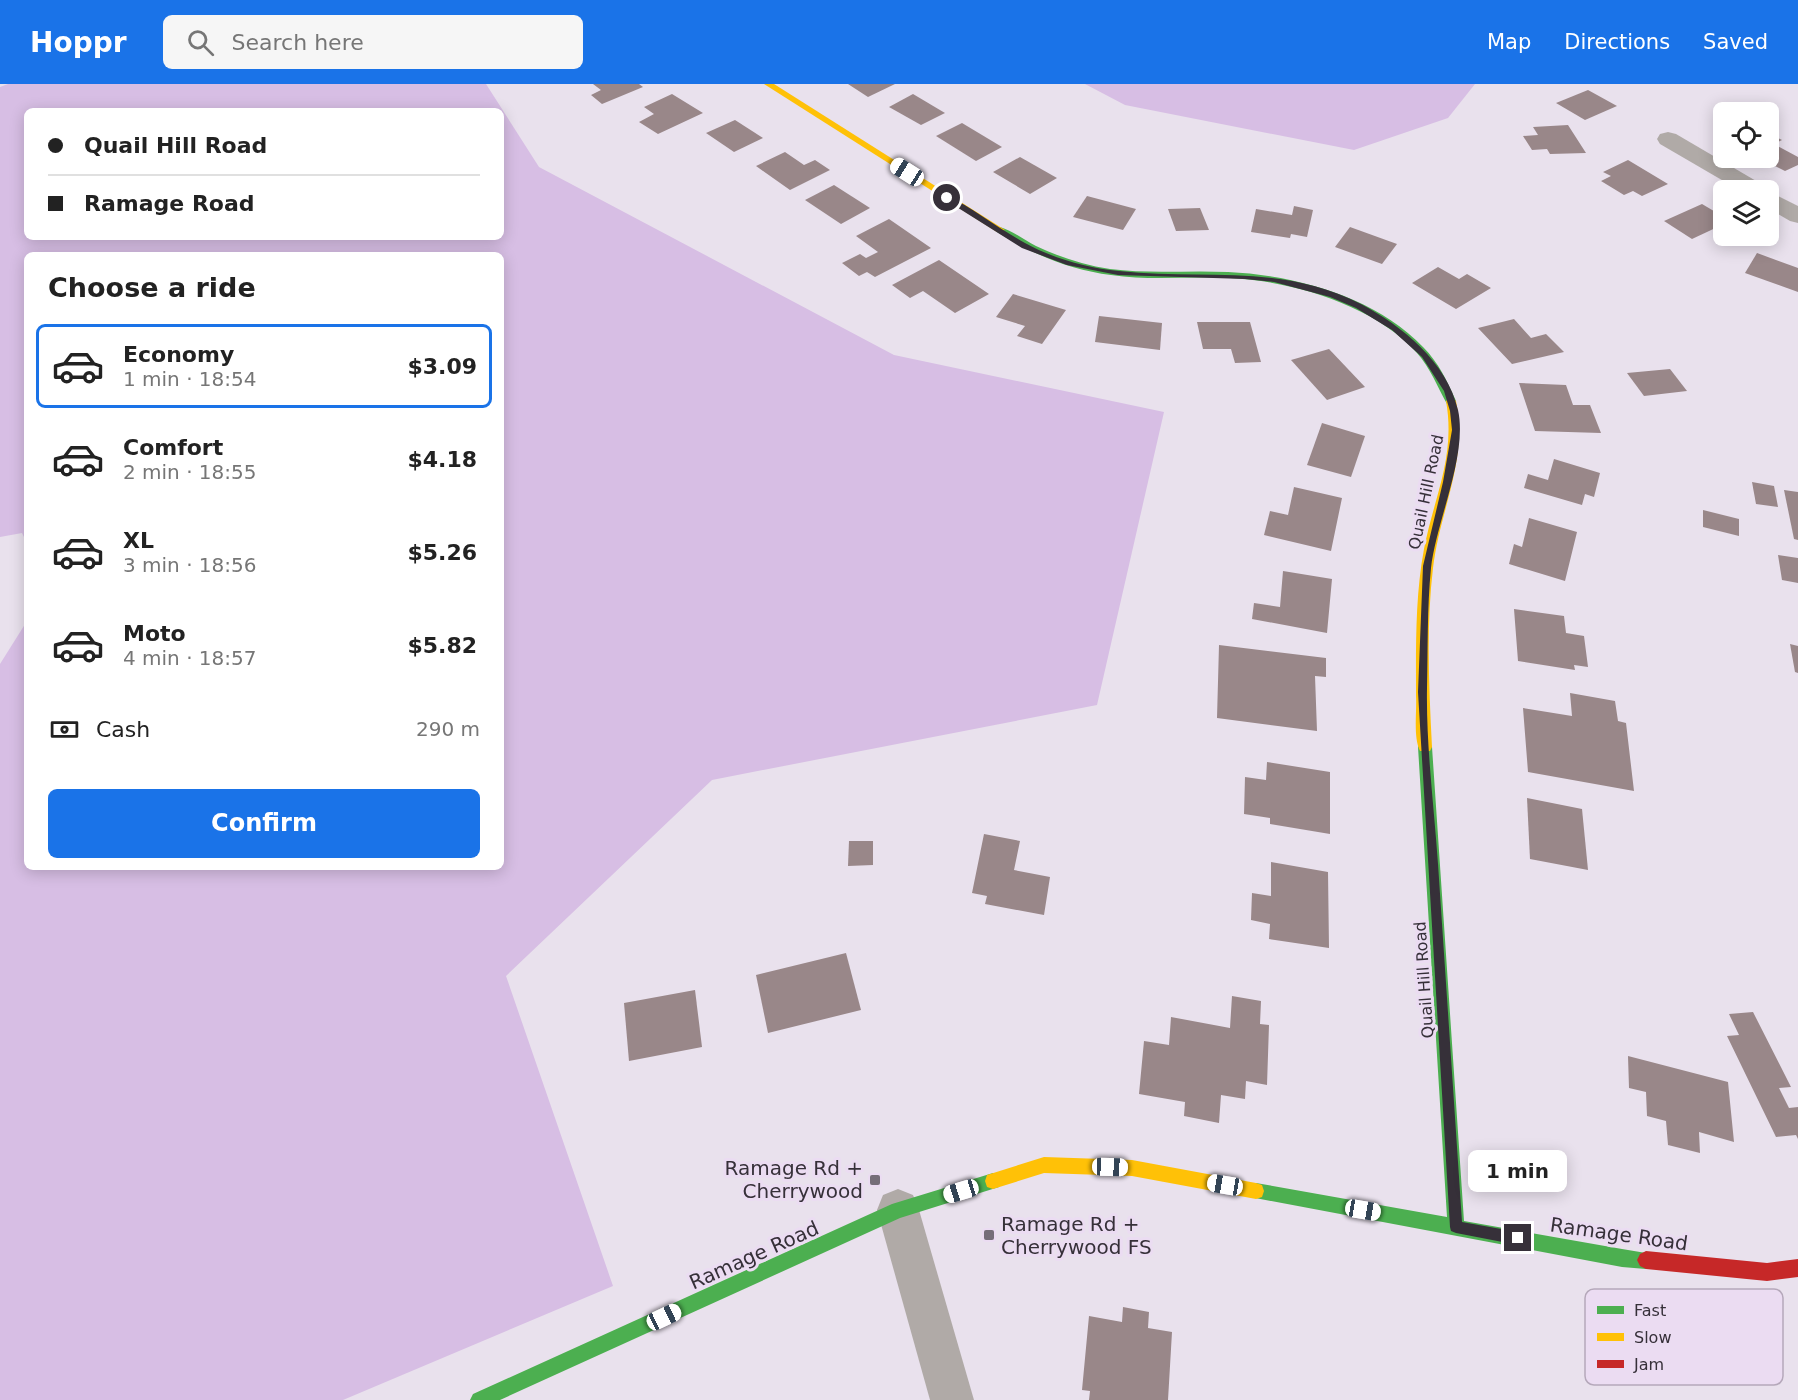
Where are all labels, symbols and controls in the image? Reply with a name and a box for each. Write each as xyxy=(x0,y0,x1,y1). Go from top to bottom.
search box xyxy=(163,15,583,69)
text: Hoppr xyxy=(30,26,127,59)
icon: search xyxy=(184,26,217,59)
text: Search here xyxy=(232,30,364,55)
text: Map xyxy=(1487,30,1531,54)
text: Directions xyxy=(1564,30,1670,54)
text: Saved xyxy=(1703,30,1768,54)
map controls xyxy=(1713,102,1779,246)
button: locate xyxy=(1713,102,1779,168)
text: Quail Hill Road xyxy=(84,133,267,158)
car xyxy=(887,155,927,189)
button: layers xyxy=(1713,180,1779,246)
route start xyxy=(933,184,960,211)
text: Ramage Road xyxy=(84,191,255,216)
text: Choose a ride xyxy=(48,272,256,303)
icon: car xyxy=(51,339,105,393)
text: Economy xyxy=(123,342,234,367)
text: $3.09 xyxy=(407,354,477,379)
text: 1 min · 18:54 xyxy=(123,367,257,391)
icon: car xyxy=(51,432,105,486)
street label: Quail Hill Road xyxy=(1405,433,1447,551)
text: Comfort xyxy=(123,435,223,460)
text: $4.18 xyxy=(407,447,477,472)
text: 2 min · 18:55 xyxy=(123,460,257,484)
icon: car xyxy=(51,525,105,579)
text: XL xyxy=(123,528,154,553)
text: $5.26 xyxy=(407,540,477,565)
text: 3 min · 18:56 xyxy=(123,553,257,577)
icon: car xyxy=(51,618,105,672)
text: Moto xyxy=(123,621,186,646)
text: $5.82 xyxy=(407,633,477,658)
text: 4 min · 18:57 xyxy=(123,646,257,670)
icon: cash xyxy=(48,713,81,746)
text: Cash xyxy=(96,717,150,742)
text: 290 m xyxy=(416,717,480,741)
button: Confirm xyxy=(48,789,480,858)
street label: Quail Hill Road xyxy=(1410,921,1438,1039)
callout: 1 min xyxy=(1468,1151,1568,1193)
place label: Ramage Rd + Cherrywood xyxy=(724,1156,863,1203)
car xyxy=(1092,1157,1128,1177)
text: 1 min xyxy=(1486,1159,1549,1183)
marker: Ramage Rd + Cherrywood xyxy=(868,1173,882,1187)
car xyxy=(1206,1173,1244,1197)
car xyxy=(941,1177,981,1205)
car xyxy=(1344,1198,1382,1222)
place label: Ramage Rd + Cherrywood FS xyxy=(1001,1212,1152,1259)
street label: Ramage Road xyxy=(1549,1212,1689,1256)
street label: Ramage Road xyxy=(686,1216,822,1294)
route end xyxy=(1504,1224,1531,1251)
marker: Ramage Rd + Cherrywood FS xyxy=(982,1228,996,1242)
legend xyxy=(1585,1289,1783,1385)
car xyxy=(644,1301,684,1333)
text: Fast xyxy=(1634,1301,1666,1320)
text: Slow xyxy=(1634,1328,1671,1347)
text: Jam xyxy=(1633,1355,1664,1374)

